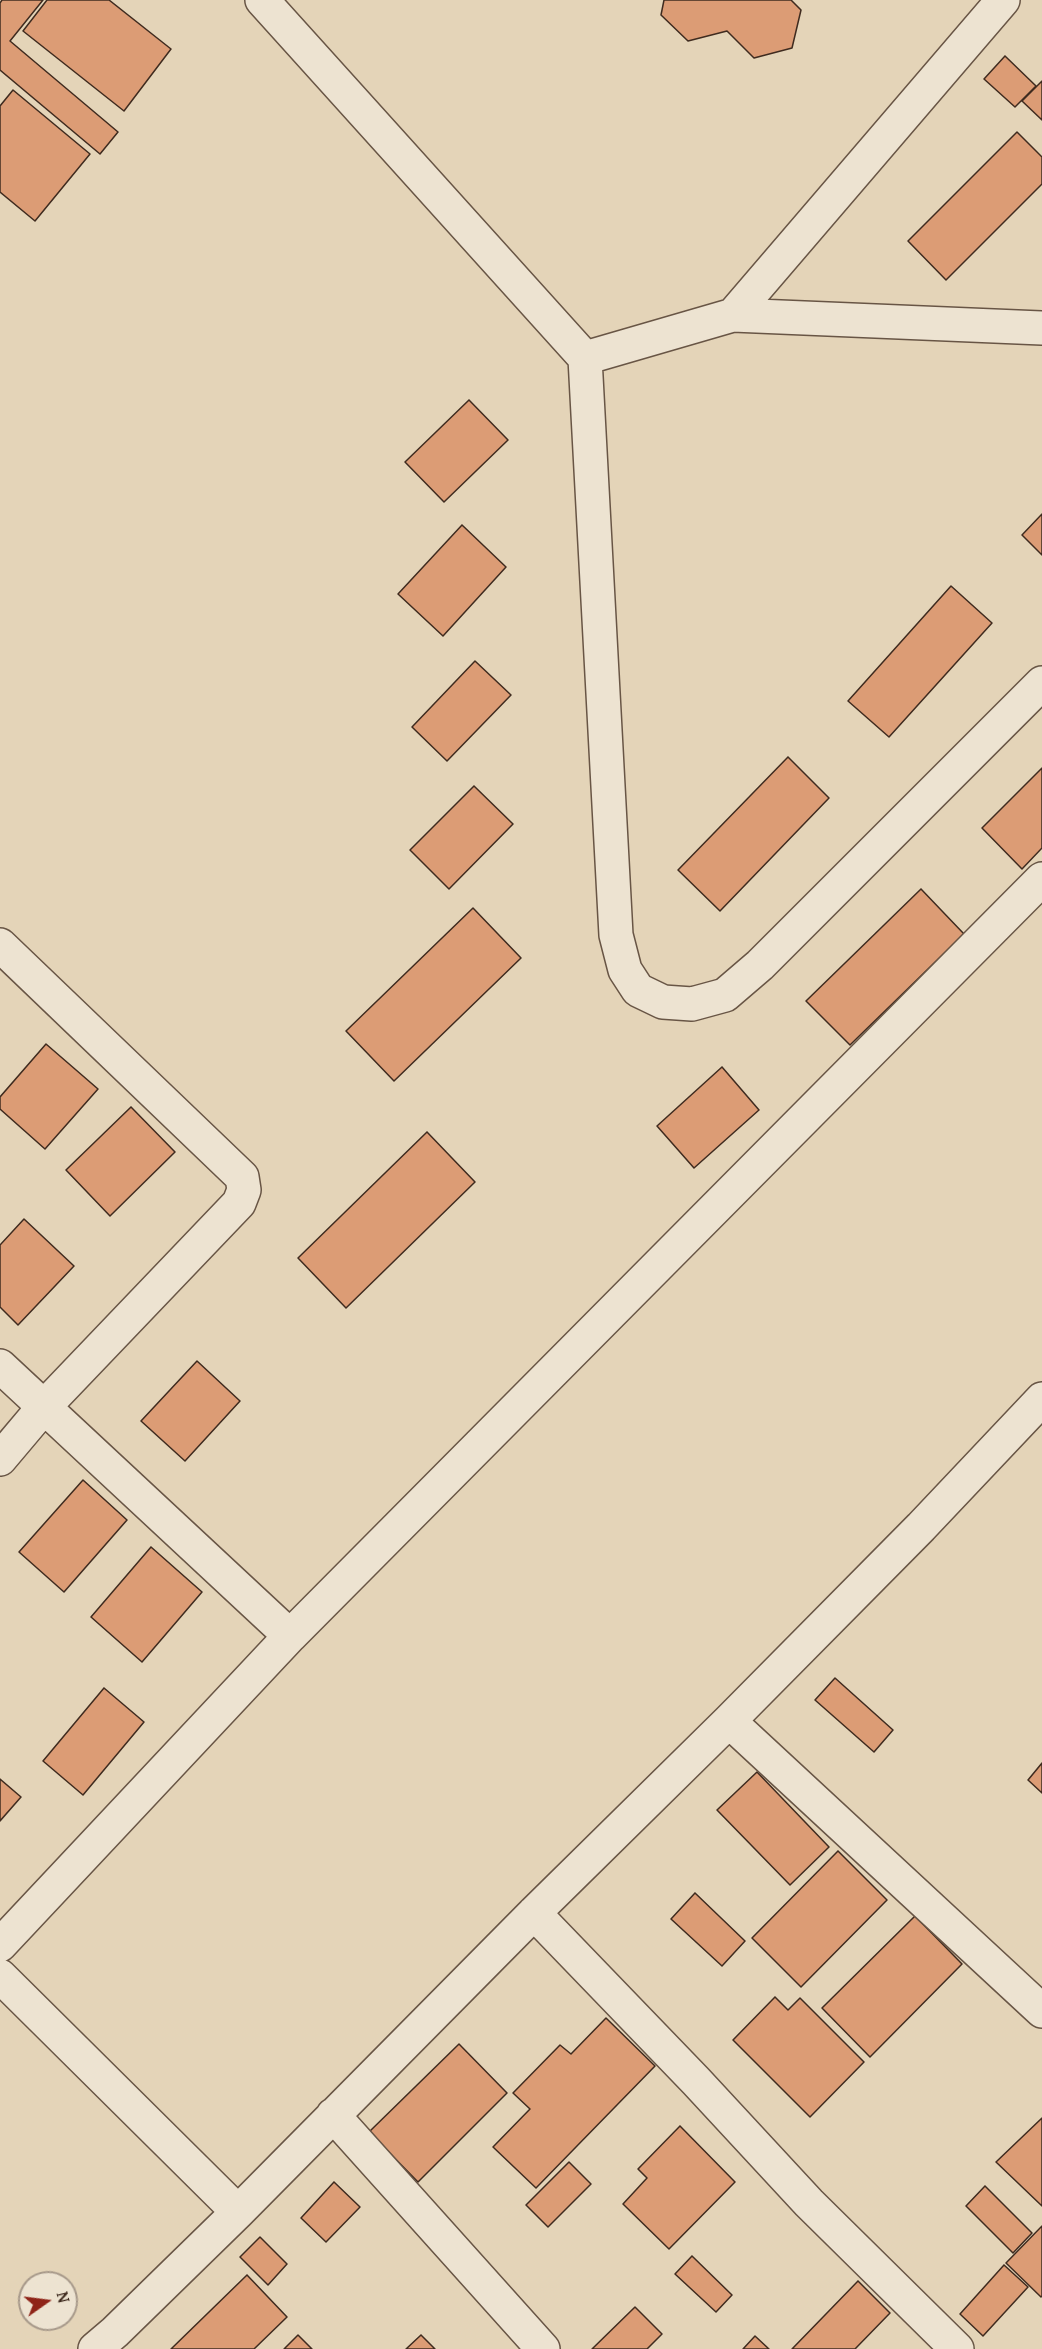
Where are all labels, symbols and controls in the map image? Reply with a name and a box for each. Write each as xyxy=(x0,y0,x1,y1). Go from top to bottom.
north arrow xyxy=(18,2271,78,2331)
text: N xyxy=(51,2289,76,2305)

